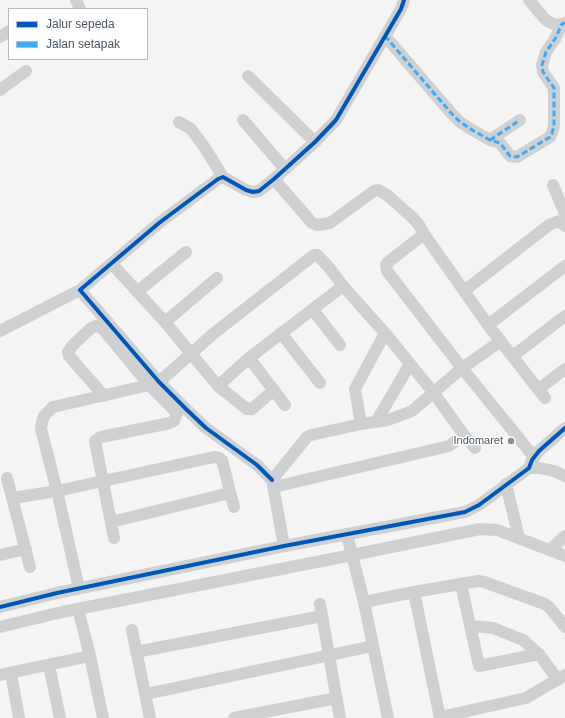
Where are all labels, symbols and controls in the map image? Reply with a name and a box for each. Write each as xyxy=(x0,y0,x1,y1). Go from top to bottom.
legend xyxy=(8,8,148,60)
text: Jalur sepeda xyxy=(46,17,115,31)
text: Jalan setapak xyxy=(46,37,120,51)
place label: Indomaret xyxy=(453,434,503,448)
marker: Indomaret xyxy=(506,436,516,446)

